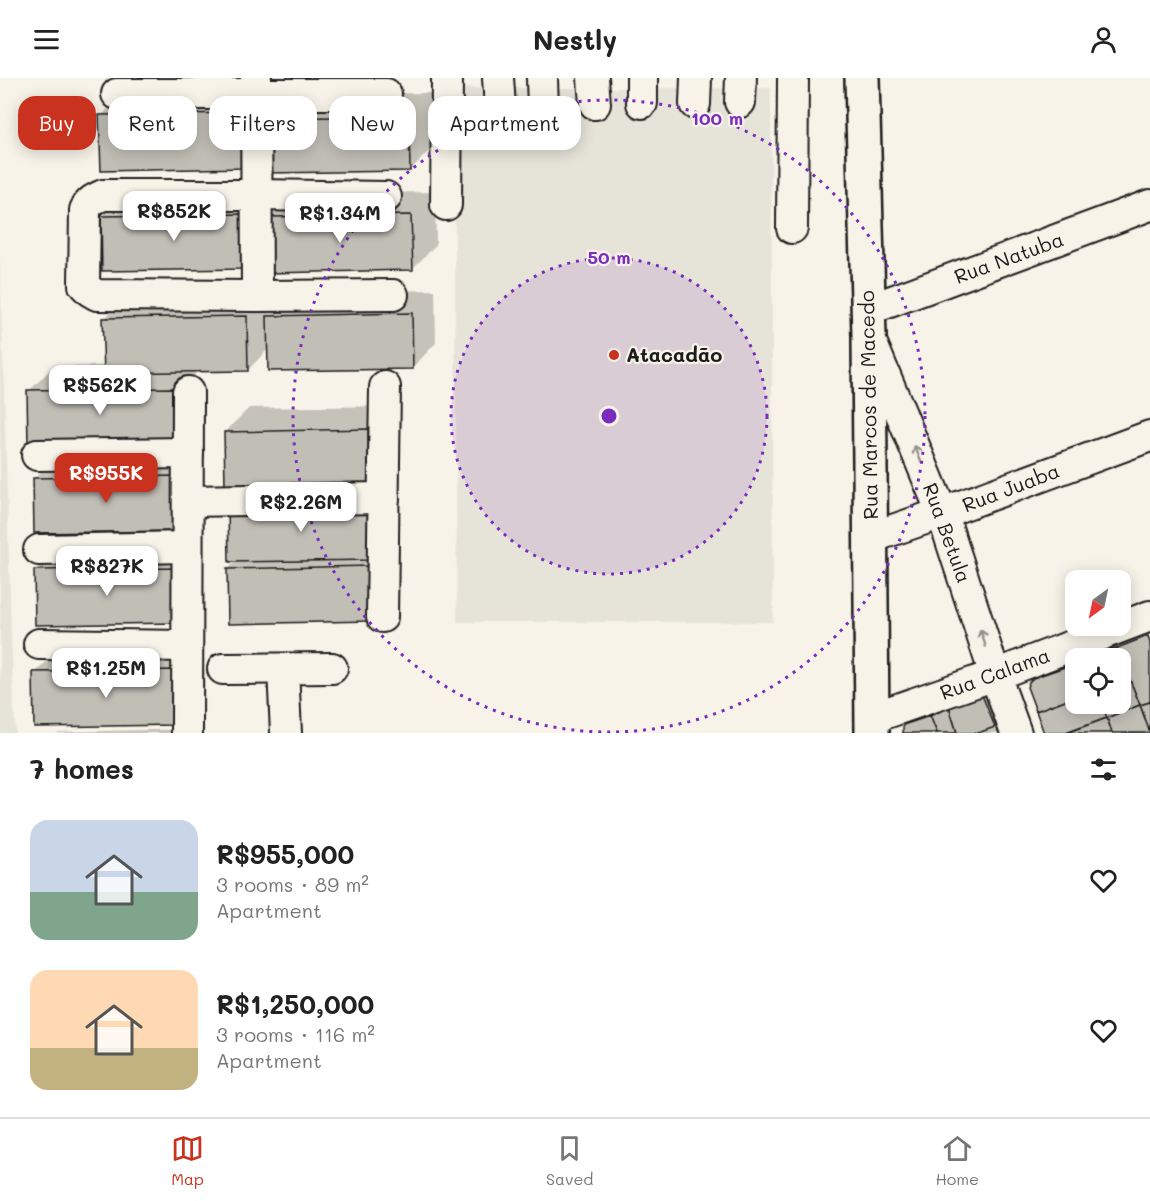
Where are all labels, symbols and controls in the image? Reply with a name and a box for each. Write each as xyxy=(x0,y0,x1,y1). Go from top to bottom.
text: Nestly xyxy=(533,22,617,57)
icon: menu xyxy=(30,23,63,56)
icon: person xyxy=(1087,23,1120,56)
chip: Buy xyxy=(18,96,96,150)
chip: Rent xyxy=(108,96,197,150)
chip: Filters xyxy=(209,96,317,150)
chip: New xyxy=(329,96,416,150)
chip: Apartment xyxy=(428,96,581,150)
text: 100 m xyxy=(691,106,743,130)
pin: R$852K xyxy=(125,191,223,242)
pin: R$1.34M xyxy=(285,193,395,244)
text: R$852K xyxy=(137,197,211,223)
text: R$1.34M xyxy=(299,199,381,225)
street label: Rua Natuba xyxy=(950,225,1067,289)
text: 50 m xyxy=(588,245,630,269)
street label: Rua Marcos de Macedo xyxy=(853,290,883,520)
place label: Atacadão xyxy=(626,341,722,367)
marker: Atacadão xyxy=(607,348,621,362)
pin: R$562K xyxy=(51,365,149,416)
text: R$562K xyxy=(63,371,137,397)
centre of rings xyxy=(599,406,619,426)
one-way arrow xyxy=(912,446,923,464)
pin: R$955K xyxy=(57,453,155,504)
street label: Rua Juaba xyxy=(958,457,1063,518)
text: R$955K xyxy=(69,459,143,485)
street label: Rua Betula xyxy=(918,479,978,586)
pin: R$2.26M xyxy=(246,482,356,533)
text: R$2.26M xyxy=(260,488,343,514)
pin: R$827K xyxy=(58,546,156,597)
text: R$827K xyxy=(70,552,144,578)
north arrow xyxy=(1065,570,1131,636)
map controls xyxy=(1065,570,1131,714)
one-way arrow xyxy=(976,629,987,648)
street label: Rua Calama xyxy=(936,641,1053,705)
pin: R$1.25M xyxy=(51,648,161,699)
button: locate xyxy=(1065,648,1131,714)
text: R$1.25M xyxy=(66,654,146,680)
text: 7 homes xyxy=(30,752,134,786)
icon: filters xyxy=(1087,753,1120,786)
text: R$955,000 xyxy=(216,837,354,871)
icon: home xyxy=(78,844,150,916)
icon: heart xyxy=(1087,864,1120,897)
text: 3 rooms · 89 m² xyxy=(216,871,369,897)
text: Apartment xyxy=(216,897,322,923)
text: R$1,250,000 xyxy=(216,987,374,1021)
icon: home xyxy=(78,994,150,1066)
icon: heart xyxy=(1087,1014,1120,1047)
text: 3 rooms · 116 m² xyxy=(216,1021,375,1047)
text: Apartment xyxy=(216,1047,322,1073)
tab: Map xyxy=(171,1132,204,1189)
tab: Saved xyxy=(546,1132,593,1189)
tab: Home xyxy=(935,1132,979,1189)

